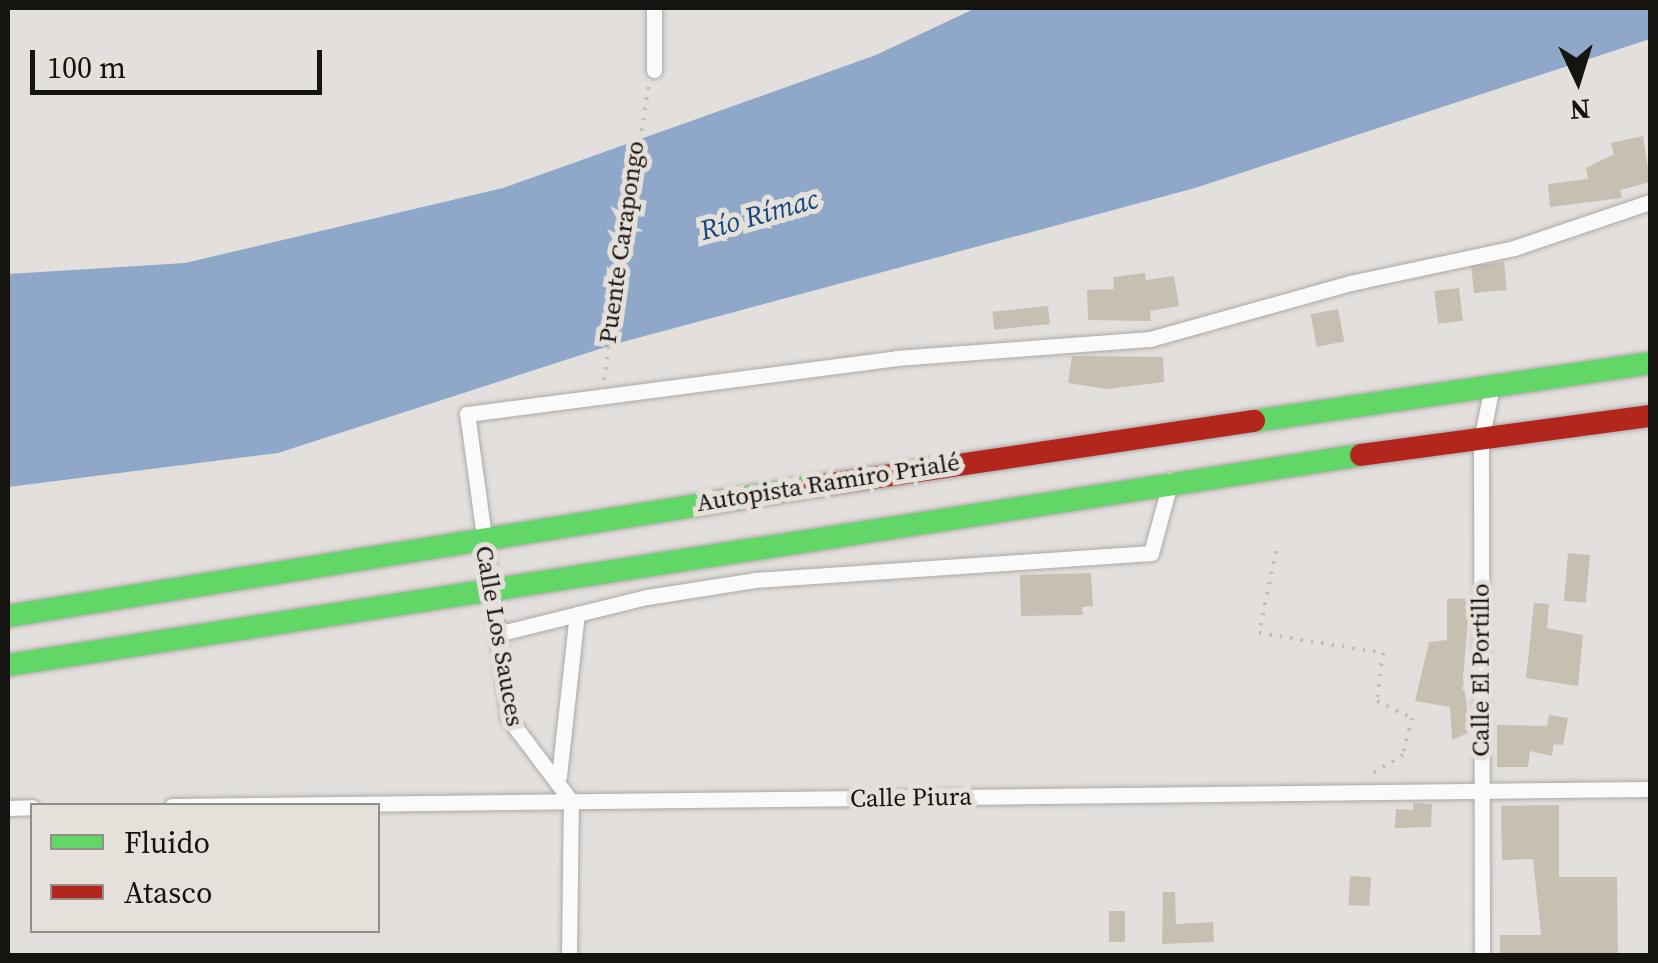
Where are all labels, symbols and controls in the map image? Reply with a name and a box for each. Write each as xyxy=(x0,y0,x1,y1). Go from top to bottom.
scale bar xyxy=(35,30,328,92)
north arrow xyxy=(1528,30,1628,130)
text: 100 m xyxy=(47,47,126,88)
text: N xyxy=(1569,90,1592,130)
street label: Puente Carapongo xyxy=(592,139,650,345)
water label: Río Rímac xyxy=(696,181,822,247)
street label: Autopista Ramiro Prialé xyxy=(694,446,962,518)
street label: Calle Los Sauces xyxy=(469,543,531,729)
street label: Calle El Portillo xyxy=(1465,583,1495,757)
street label: Calle Piura xyxy=(850,781,972,813)
legend xyxy=(30,803,380,933)
text: Fluido xyxy=(124,822,210,863)
text: Atasco xyxy=(124,872,212,913)

